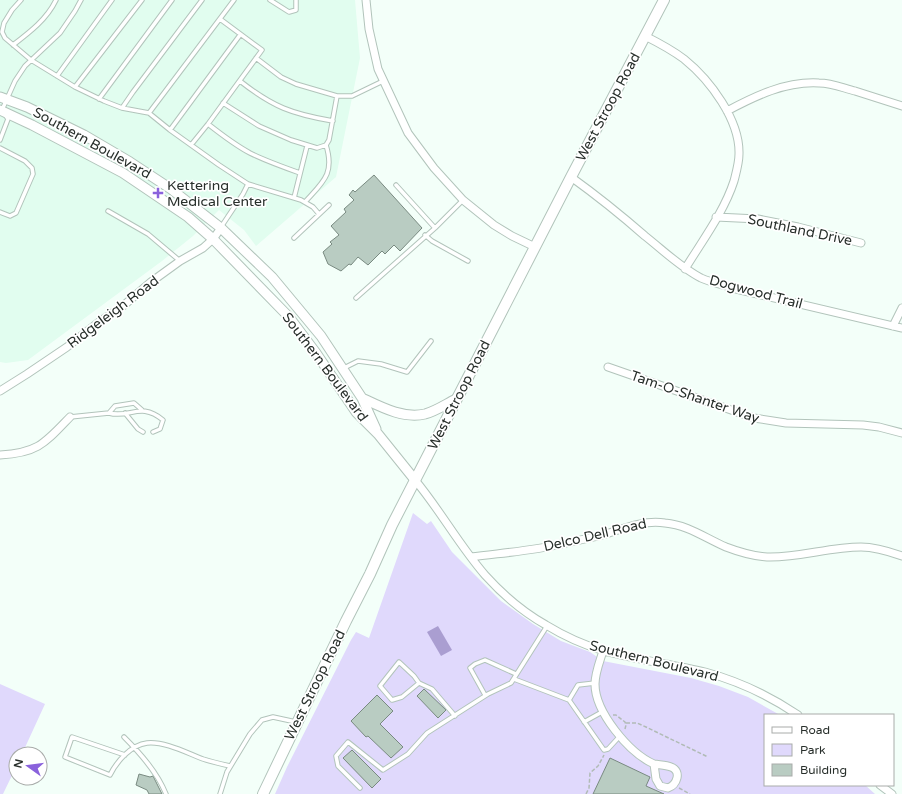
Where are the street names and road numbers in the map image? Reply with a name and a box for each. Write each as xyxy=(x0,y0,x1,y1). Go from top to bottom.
street label: West Stroop Road xyxy=(572,50,644,164)
street label: Southern Boulevard xyxy=(30,104,154,182)
street label: Southland Drive xyxy=(746,211,854,249)
street label: Dogwood Trail xyxy=(707,271,805,313)
street label: Ridgeleigh Road xyxy=(64,272,162,352)
street label: Southern Boulevard xyxy=(278,309,372,425)
street label: West Stroop Road xyxy=(424,337,494,453)
street label: Tam-O-Shanter Way xyxy=(628,367,762,427)
street label: Delco Dell Road xyxy=(542,515,648,555)
street label: West Stroop Road xyxy=(281,627,349,743)
street label: Southern Boulevard xyxy=(588,637,720,685)

